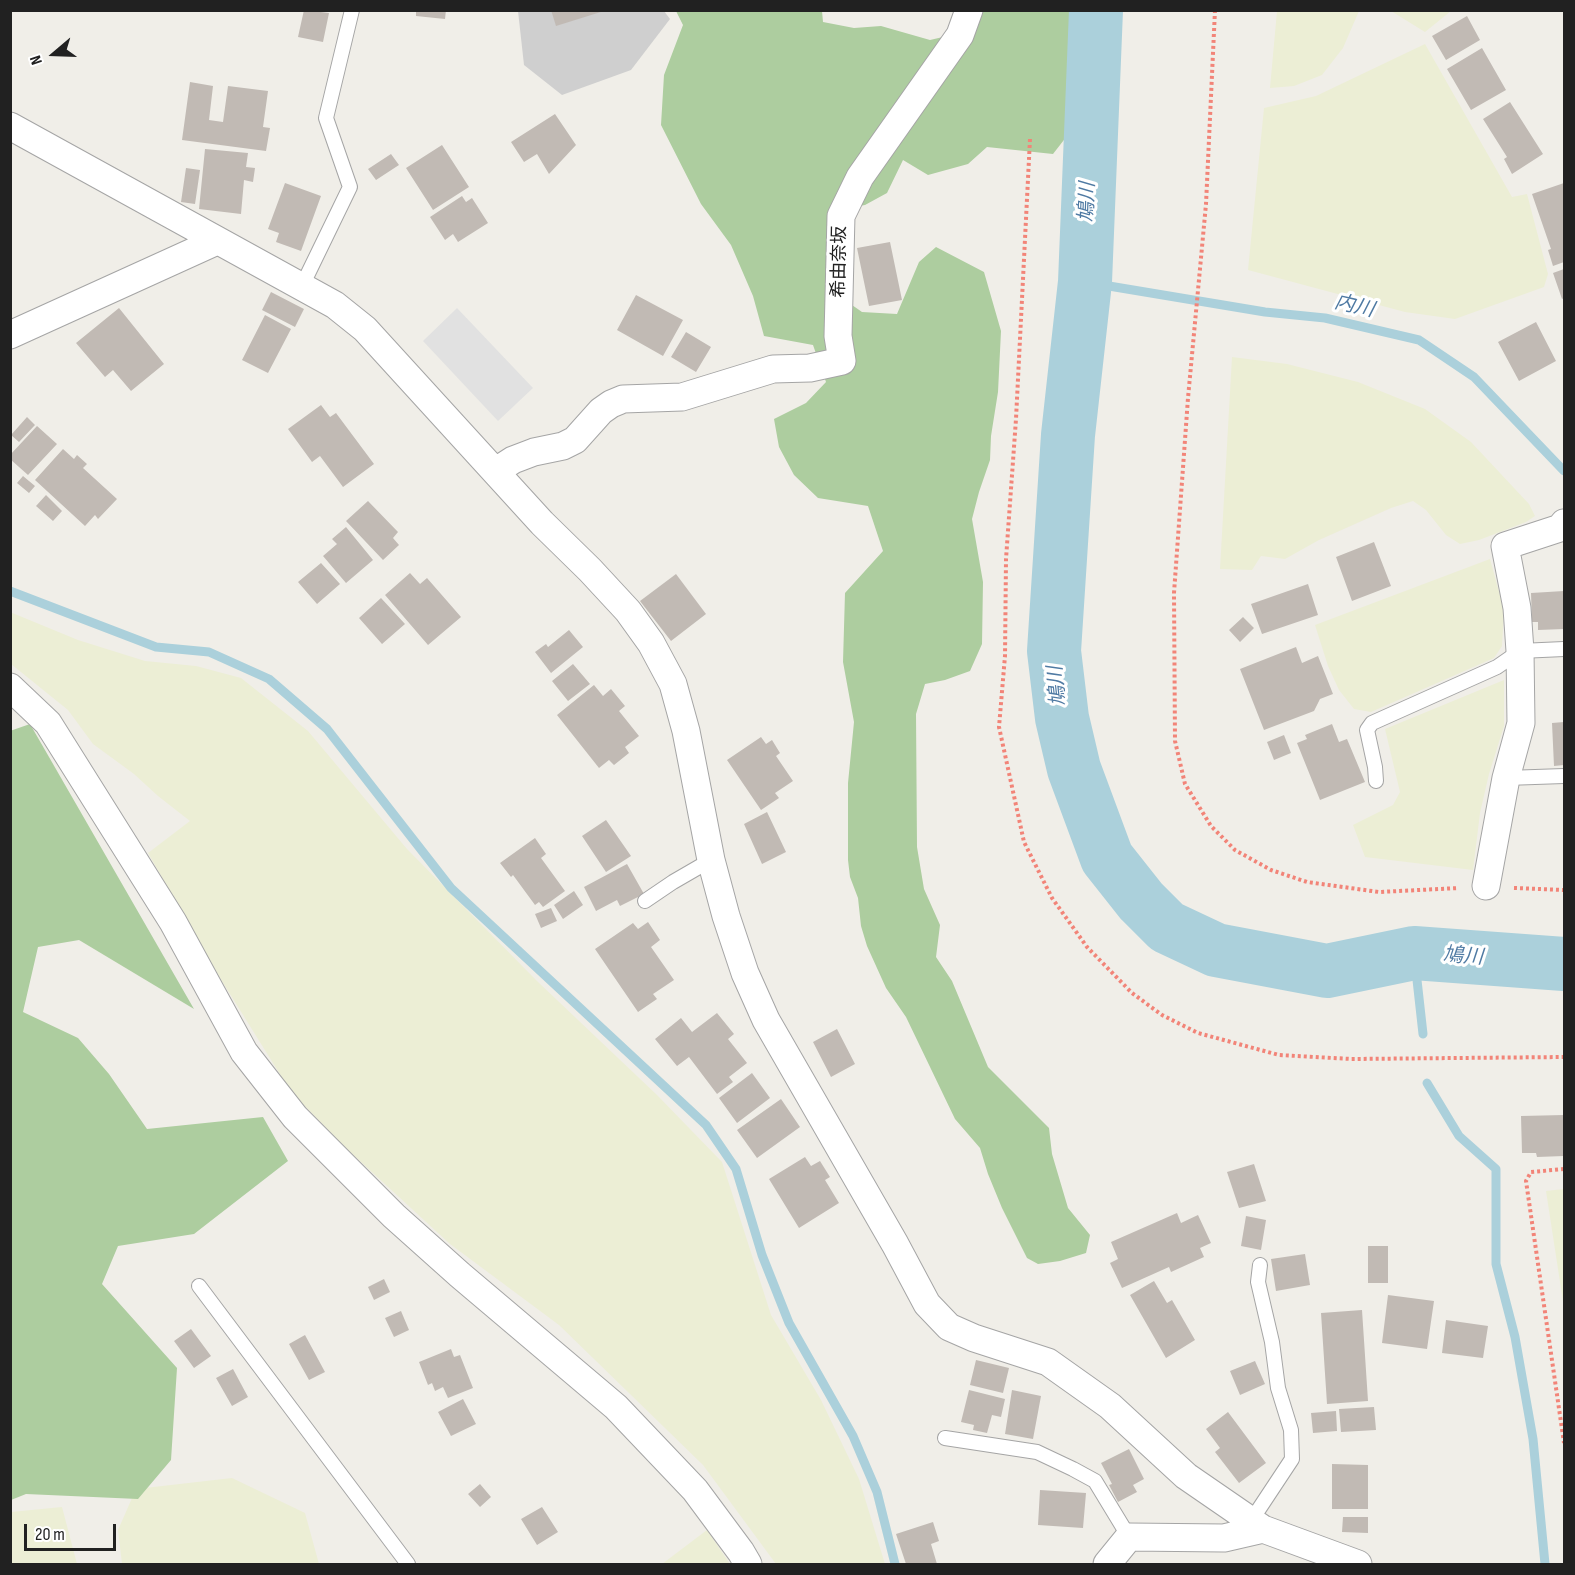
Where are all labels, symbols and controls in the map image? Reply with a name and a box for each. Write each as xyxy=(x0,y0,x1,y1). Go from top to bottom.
north arrow xyxy=(24,24,84,84)
text: N xyxy=(26,53,47,67)
water label: 鳩川 xyxy=(1075,182,1101,222)
street label: 希由奈坂 xyxy=(829,226,851,298)
water label: 内川 xyxy=(1332,291,1376,323)
water label: 鳩川 xyxy=(1044,665,1072,707)
water label: 鳩川 xyxy=(1442,944,1484,970)
scale bar xyxy=(27,1512,118,1550)
text: 20 m xyxy=(35,1524,65,1545)

